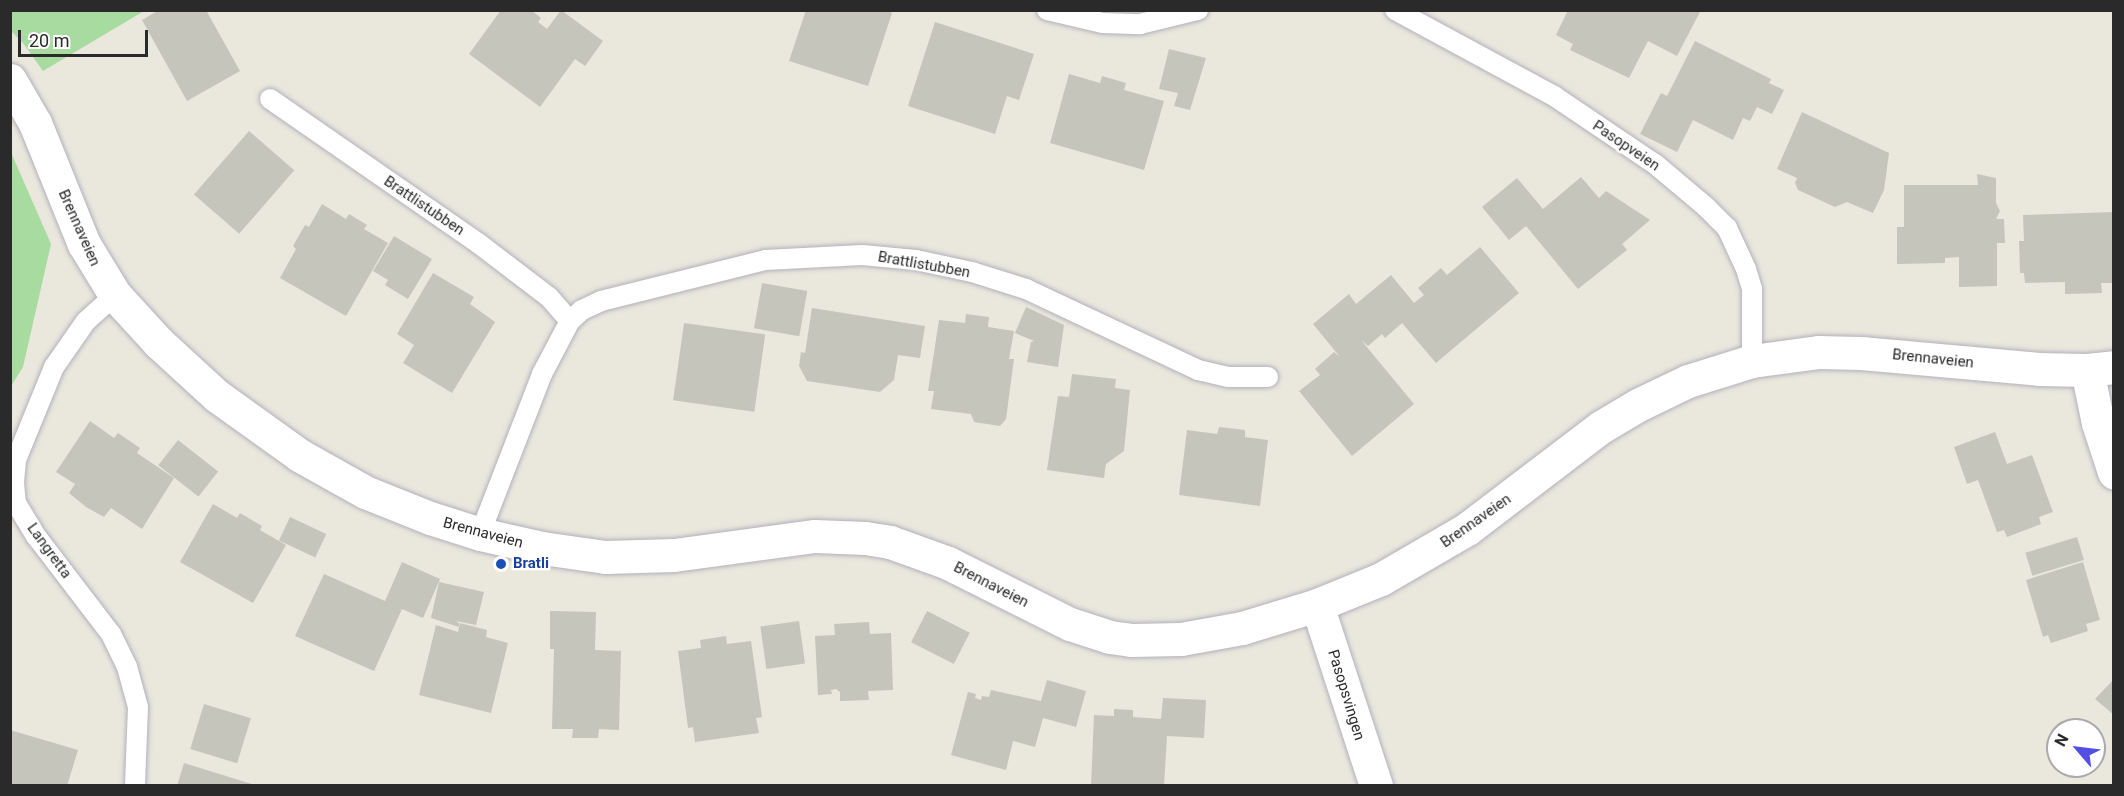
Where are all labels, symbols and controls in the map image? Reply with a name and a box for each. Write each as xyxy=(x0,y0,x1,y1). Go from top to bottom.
scale bar xyxy=(21,18,152,56)
text: 20 m xyxy=(29,30,69,51)
street label: Pasopveien xyxy=(1589,117,1663,175)
street label: Brattlistubben xyxy=(380,172,468,240)
street label: Brennaveien xyxy=(54,187,104,269)
street label: Brattlistubben xyxy=(876,248,972,282)
street label: Brennaveien xyxy=(1891,346,1975,372)
street label: Brennaveien xyxy=(1437,490,1515,552)
street label: Brennaveien xyxy=(441,514,525,552)
street label: Langretta xyxy=(23,520,75,582)
place label: Bratli xyxy=(513,555,549,573)
marker: Bratli xyxy=(494,557,508,571)
street label: Brennaveien xyxy=(950,558,1032,612)
street label: Pasopsvingen xyxy=(1324,647,1368,743)
north arrow xyxy=(2046,718,2106,778)
text: N xyxy=(2050,731,2072,750)

